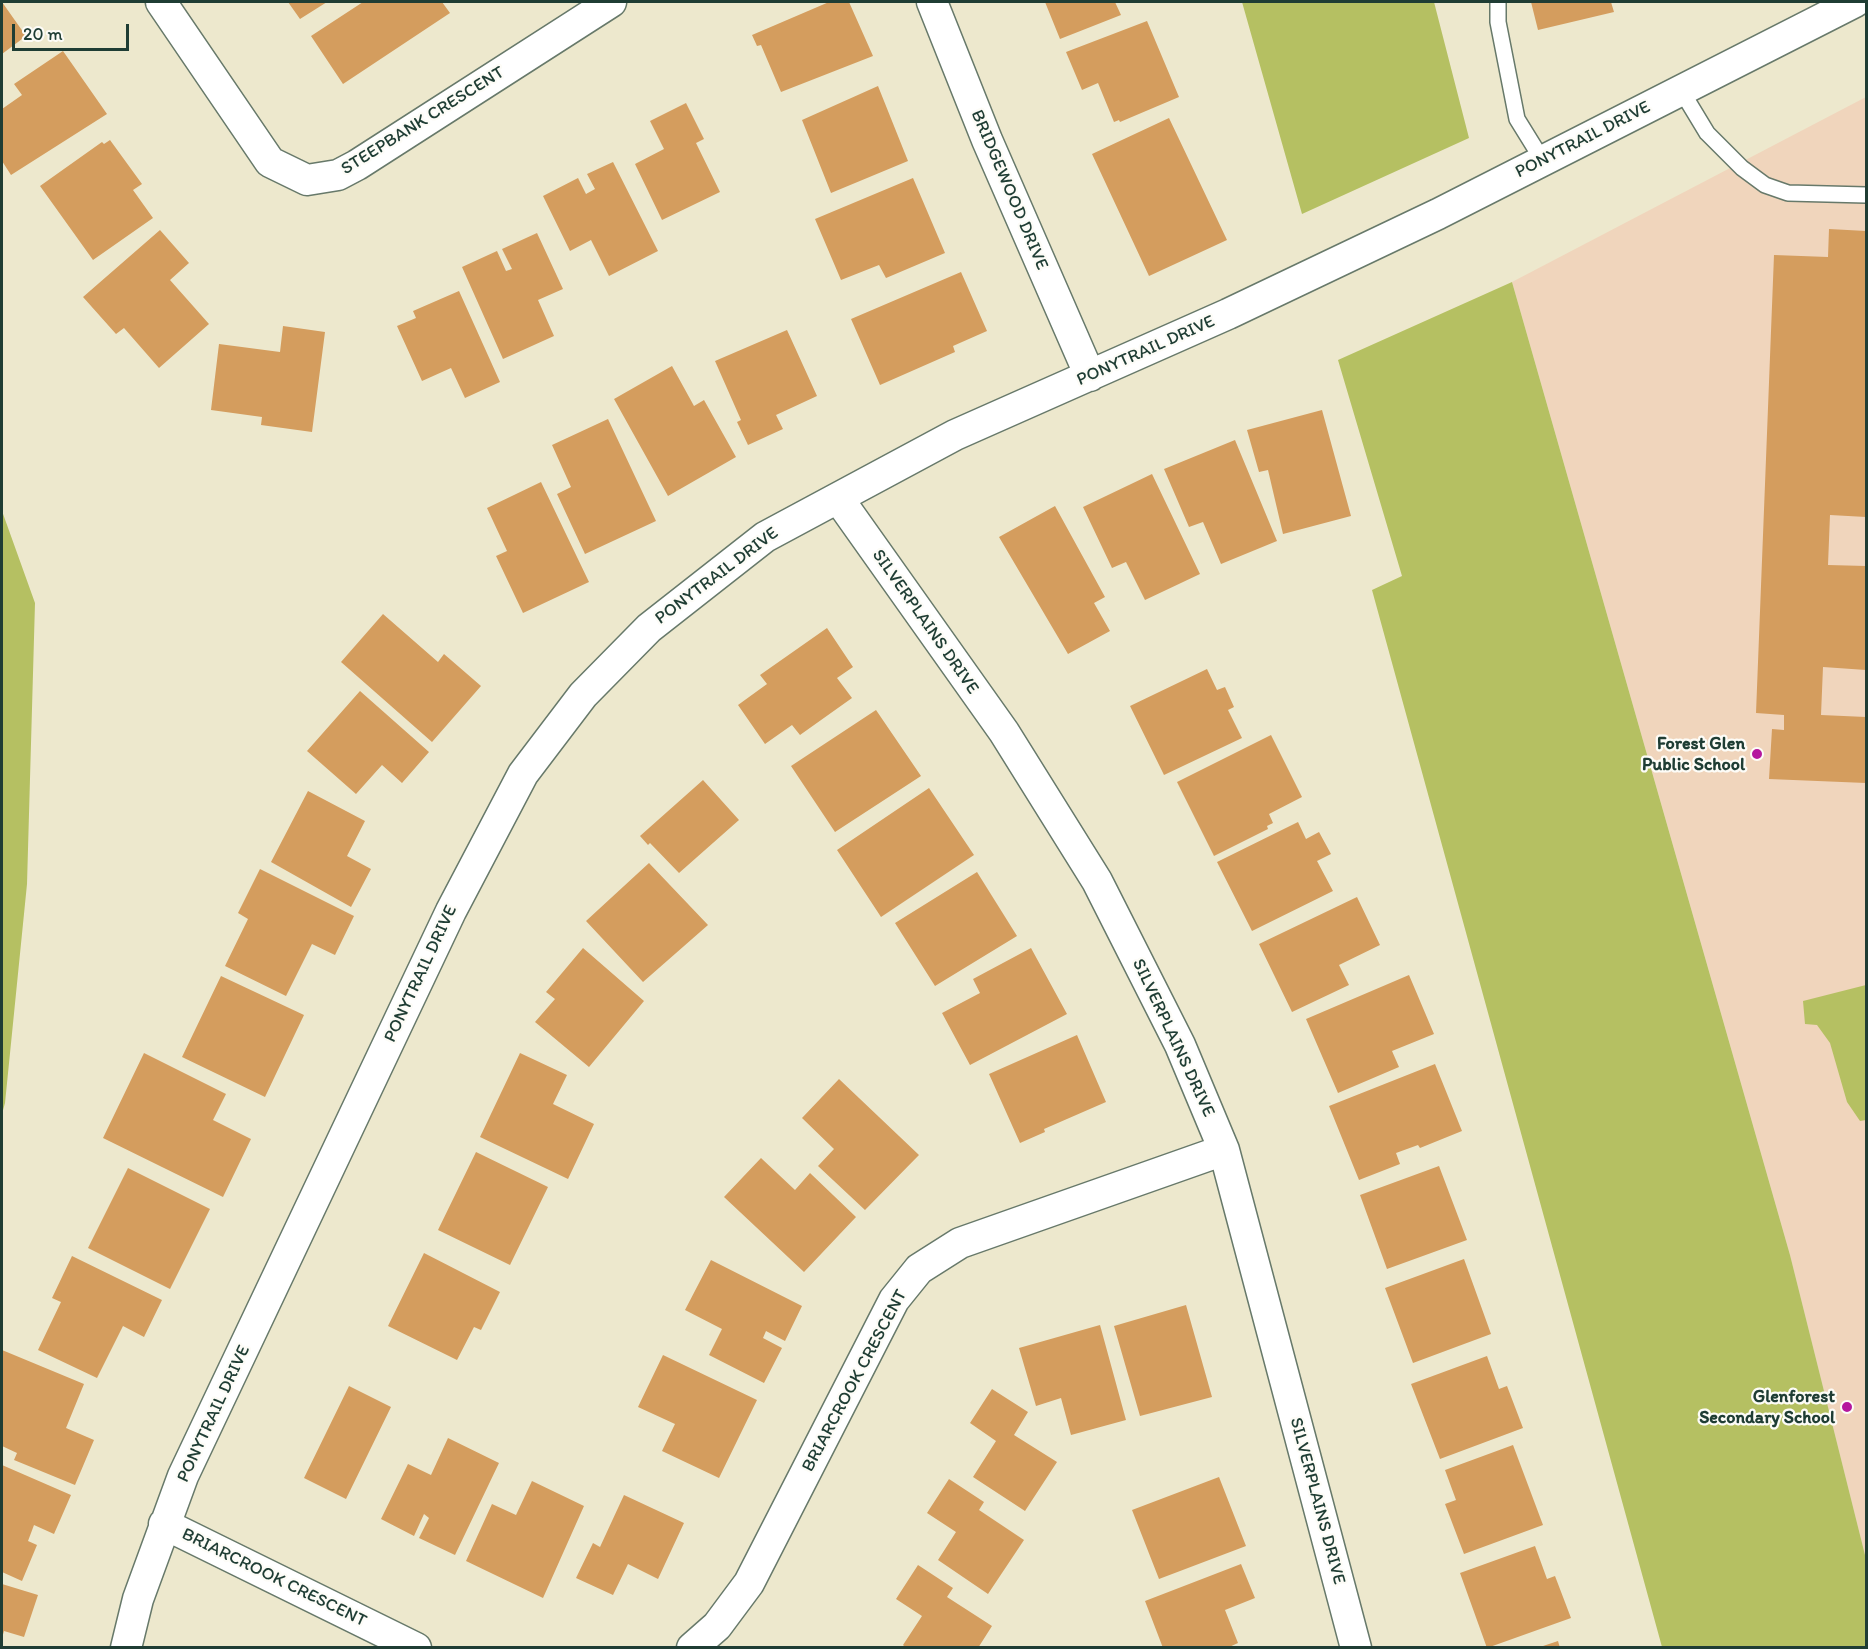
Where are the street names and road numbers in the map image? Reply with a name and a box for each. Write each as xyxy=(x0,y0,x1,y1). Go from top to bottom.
street label: STEEPBANK CRESCENT xyxy=(337,62,509,180)
street label: PONYTRAIL DRIVE xyxy=(1512,97,1654,183)
street label: BRIDGEWOOD DRIVE xyxy=(966,107,1052,273)
street label: PONYTRAIL DRIVE xyxy=(1074,311,1218,391)
street label: PONYTRAIL DRIVE xyxy=(651,523,783,629)
street label: SILVERPLAINS DRIVE xyxy=(867,545,983,699)
street label: PONYTRAIL DRIVE xyxy=(380,902,462,1046)
street label: SILVERPLAINS DRIVE xyxy=(1127,956,1219,1120)
street label: BRIARCROOK CRESCENT xyxy=(798,1286,912,1476)
street label: PONYTRAIL DRIVE xyxy=(173,1342,255,1486)
street label: SILVERPLAINS DRIVE xyxy=(1284,1415,1350,1587)
street label: BRIARCROOK CRESCENT xyxy=(178,1524,370,1632)

